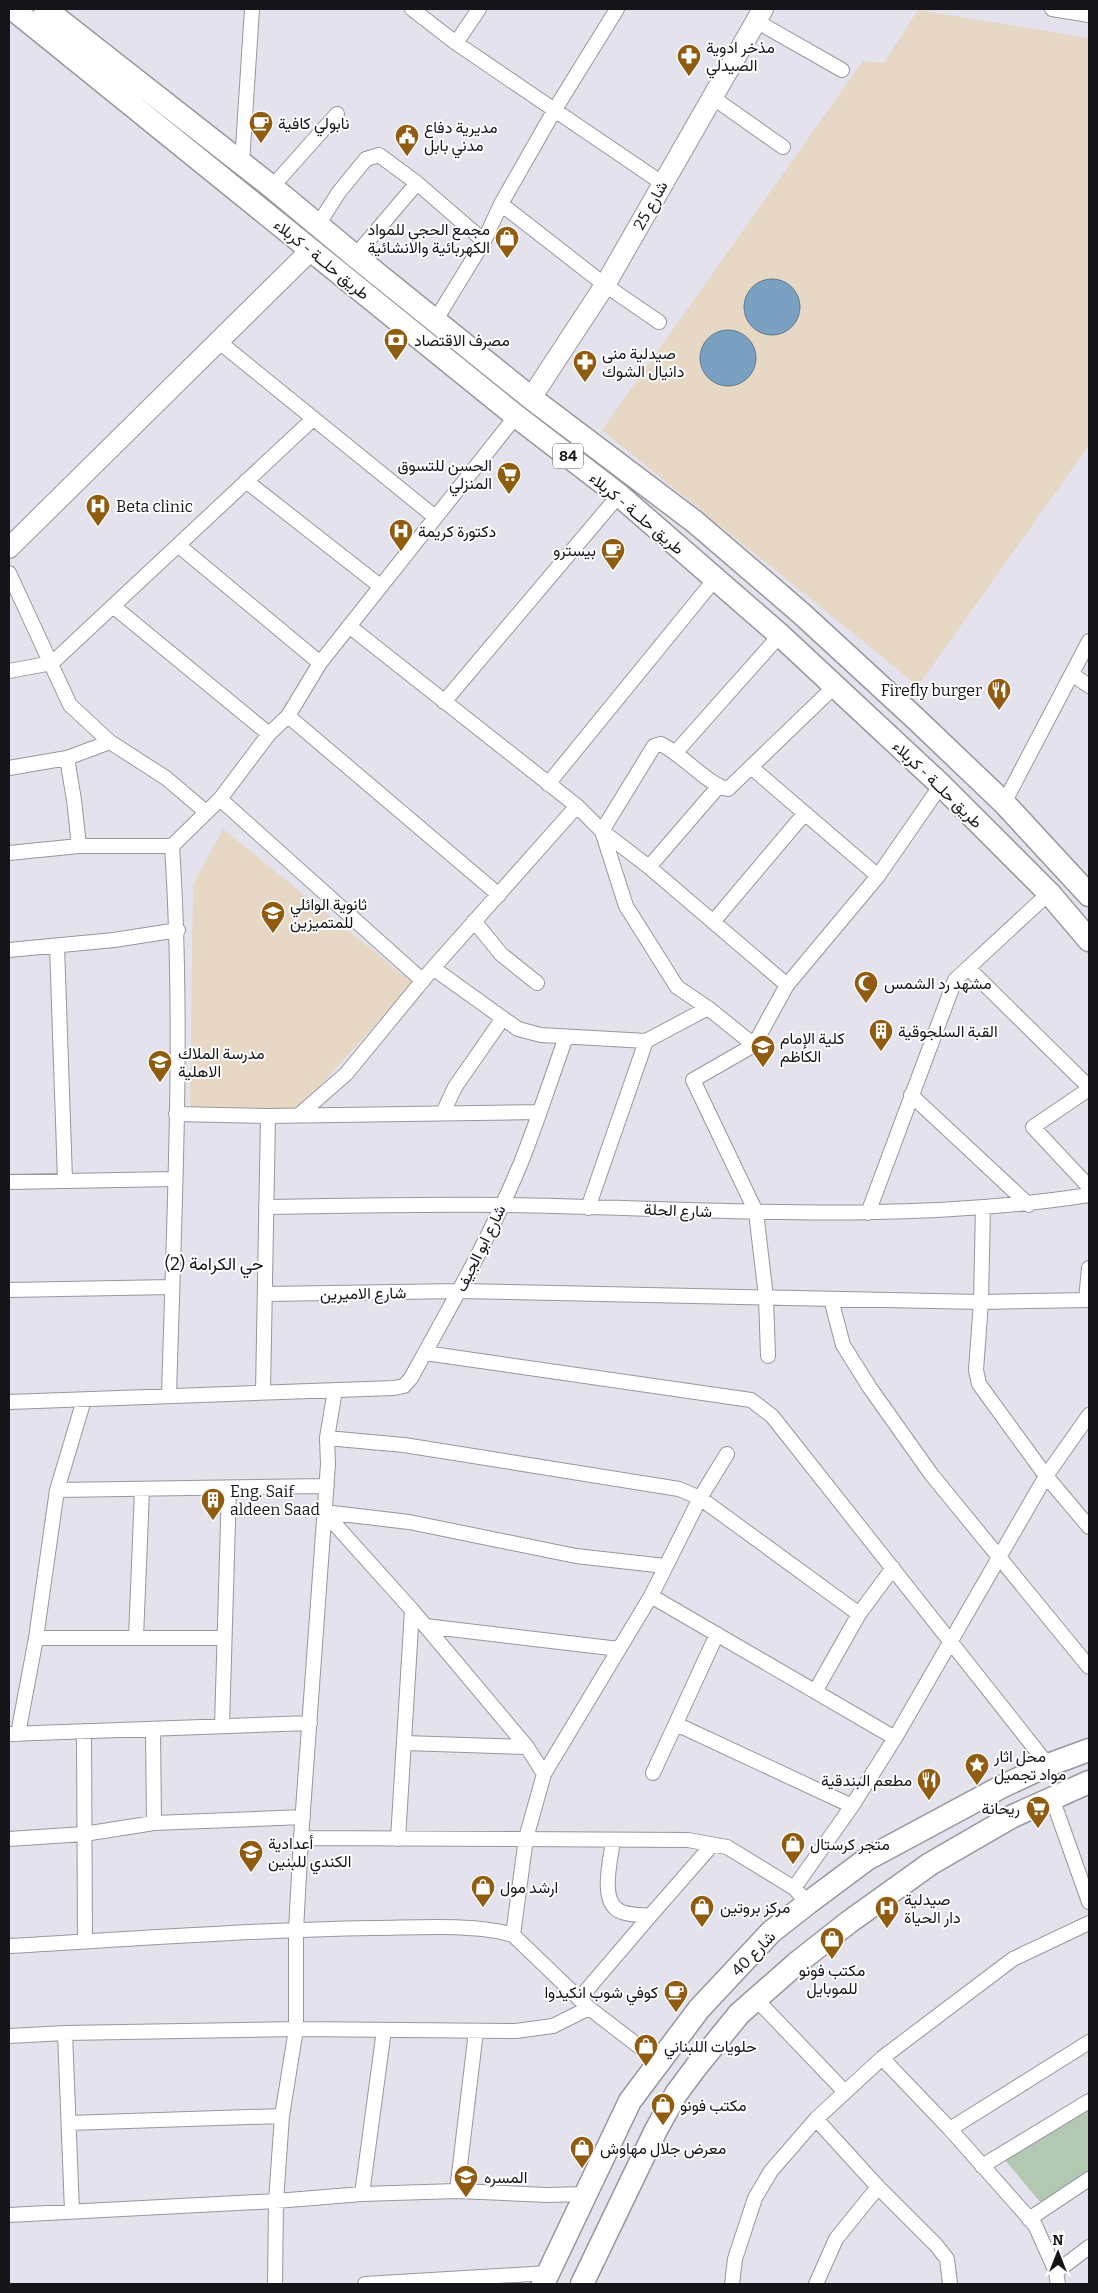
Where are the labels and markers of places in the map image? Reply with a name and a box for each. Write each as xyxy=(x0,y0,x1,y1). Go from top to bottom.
place label: مذخر ادوية الصيدلي xyxy=(706,38,775,79)
pharmacy icon: مذخر ادوية الصيدلي xyxy=(676,43,702,77)
cafe icon: نابولي كافية xyxy=(248,110,274,144)
place label: نابولي كافية xyxy=(278,114,349,137)
place label: مديرية دفاع مدني بابل xyxy=(424,118,498,159)
public building icon: مديرية دفاع مدني بابل xyxy=(394,123,420,157)
place label: مجمع الحجي للمواد الكهربائية والانشائية xyxy=(367,220,490,258)
shop icon: مجمع الحجي للمواد الكهربائية والانشائية xyxy=(494,225,520,259)
bank icon: مصرف الاقتصاد xyxy=(383,327,409,361)
place label: مصرف الاقتصاد xyxy=(414,331,510,351)
place label: صيدلية منى دانيال الشوك xyxy=(602,344,684,382)
pharmacy icon: صيدلية منى دانيال الشوك xyxy=(572,349,598,383)
place label: الحسن للتسوق المنزلي xyxy=(397,456,492,497)
supermarket icon: الحسن للتسوق المنزلي xyxy=(496,461,522,495)
hospital icon: Beta clinic xyxy=(85,493,111,527)
place label: Beta clinic xyxy=(116,497,193,516)
hospital icon: دكتورة كريمة xyxy=(388,518,414,552)
place label: دكتورة كريمة xyxy=(418,522,496,542)
cafe icon: بيسترو xyxy=(600,537,626,571)
place label: بيسترو xyxy=(553,541,596,561)
restaurant icon: Firefly burger xyxy=(986,677,1012,711)
place label: Firefly burger xyxy=(881,681,982,700)
place label: ثانوية الوائلي للمتميزين xyxy=(290,895,367,933)
school or university icon: ثانوية الوائلي للمتميزين xyxy=(260,900,286,934)
mosque icon: مشهد رد الشمس xyxy=(853,970,879,1004)
place label: مشهد رد الشمس xyxy=(884,974,992,994)
building icon: القبة السلجوقية xyxy=(868,1018,894,1052)
place label: القبة السلجوقية xyxy=(898,1022,998,1042)
place label: كلية الإمام الكاظم xyxy=(780,1029,845,1067)
school or university icon: كلية الإمام الكاظم xyxy=(750,1034,776,1068)
place label: مدرسة الملاك الاهلية xyxy=(178,1044,265,1081)
school or university icon: مدرسة الملاك الاهلية xyxy=(147,1049,173,1083)
place label: Eng. Saif aldeen Saad xyxy=(230,1482,320,1519)
building icon: Eng. Saif aldeen Saad xyxy=(200,1487,226,1521)
place label: محل اثار مواد تجميل xyxy=(993,1747,1066,1785)
place icon: محل اثار مواد تجميل xyxy=(964,1752,990,1786)
restaurant icon: مطعم البندقية xyxy=(916,1767,942,1801)
place label: مطعم البندقية xyxy=(821,1771,912,1791)
supermarket icon: ريحانة xyxy=(1025,1795,1051,1829)
place label: ريحانة xyxy=(982,1799,1020,1819)
shop icon: متجر كرستال xyxy=(780,1831,806,1865)
place label: أعدادية الكندي للبنين xyxy=(268,1834,351,1875)
place label: متجر كرستال xyxy=(810,1835,890,1855)
school or university icon: أعدادية الكندي للبنين xyxy=(238,1839,264,1873)
shop icon: ارشد مول xyxy=(470,1874,496,1908)
place label: ارشد مول xyxy=(500,1878,558,1898)
place label: صيدلية دار الحياة xyxy=(904,1890,961,1928)
shop icon: مركز بروتين xyxy=(689,1894,715,1928)
hospital icon: صيدلية دار الحياة xyxy=(874,1895,900,1929)
place label: مركز بروتين xyxy=(720,1898,790,1918)
shop icon: مكتب فونو للموبايل xyxy=(819,1926,845,1960)
place label: مكتب فونو للموبايل xyxy=(799,1961,865,1999)
cafe icon: كوفي شوب انكيدوا xyxy=(663,1979,689,2013)
place label: كوفي شوب انكيدوا xyxy=(544,1983,658,2006)
shop icon: حلويات اللبناني xyxy=(633,2033,659,2067)
place label: حلويات اللبناني xyxy=(664,2037,757,2060)
shop icon: مكتب فونو xyxy=(650,2092,676,2126)
place label: مكتب فونو xyxy=(680,2096,747,2116)
shop icon: معرض جلال مهاوش xyxy=(569,2135,595,2169)
place label: معرض جلال مهاوش xyxy=(600,2139,726,2159)
school or university icon: المسره xyxy=(453,2164,479,2198)
place label: المسره xyxy=(484,2168,527,2188)

